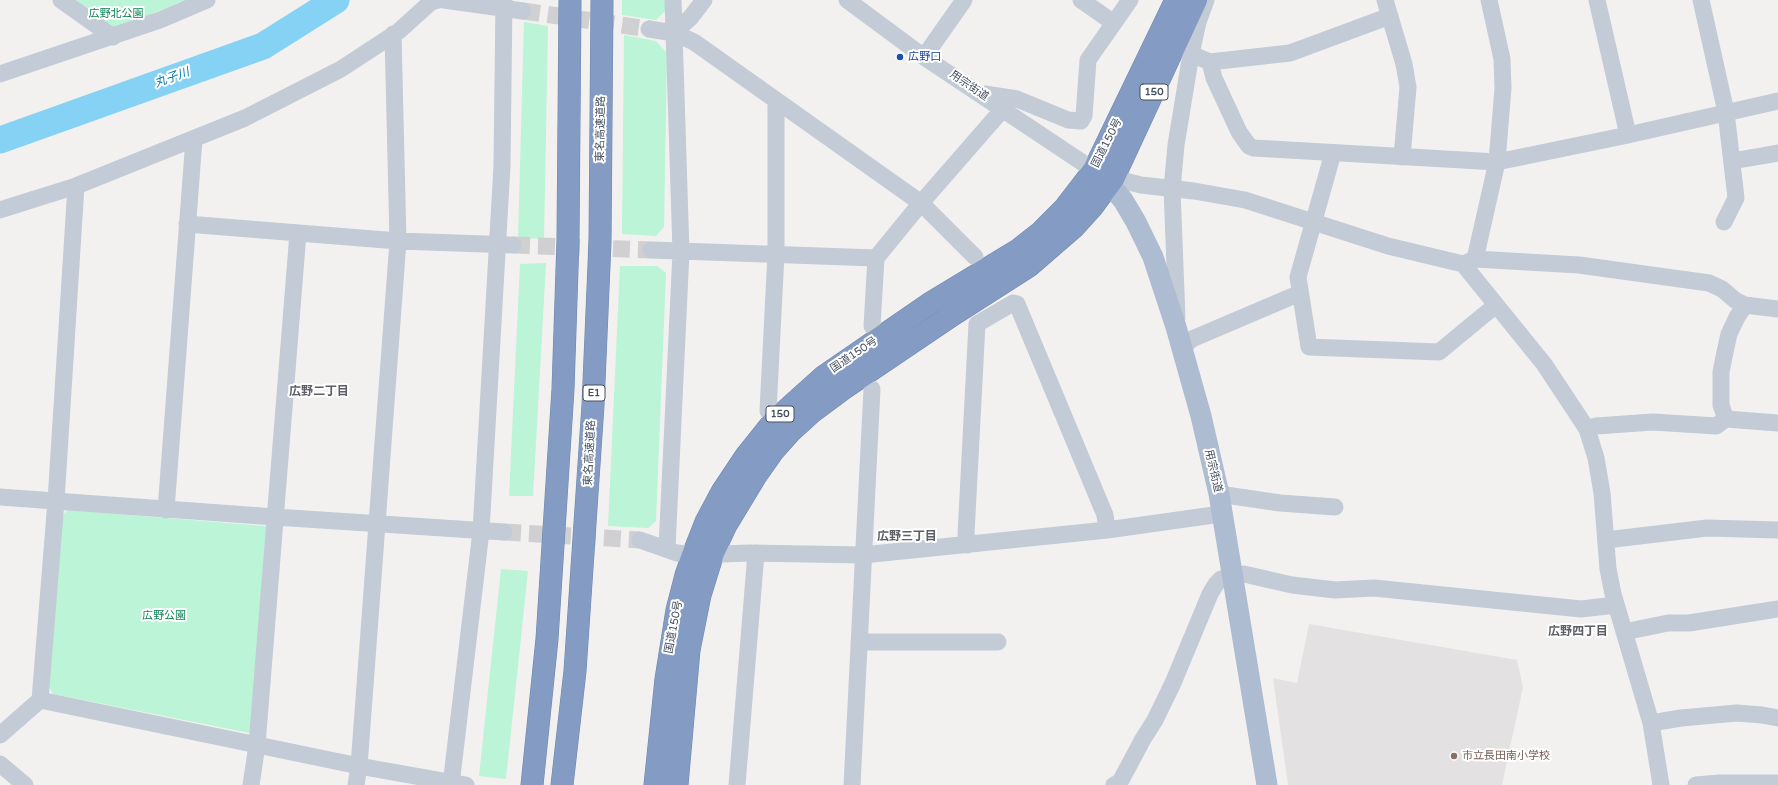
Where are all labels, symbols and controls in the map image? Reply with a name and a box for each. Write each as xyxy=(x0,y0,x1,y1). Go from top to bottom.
park label: 広野北公園 xyxy=(89,7,143,21)
place label: 広野口 xyxy=(908,50,941,64)
marker: 広野口 xyxy=(895,52,905,62)
water label: 丸子川 xyxy=(153,65,191,91)
street label: 用宗街道 xyxy=(947,68,991,104)
road number: 150 xyxy=(1140,84,1168,100)
street label: 東名高速道路 xyxy=(594,96,608,162)
street label: 国道150号 xyxy=(1089,116,1125,170)
street label: 国道150号 xyxy=(828,335,880,375)
district label: 広野二丁目 xyxy=(289,385,349,399)
road number: E1 xyxy=(583,385,605,401)
road number: 150 xyxy=(766,406,794,422)
street label: 東名高速道路 xyxy=(582,420,598,486)
street label: 用宗街道 xyxy=(1202,448,1224,494)
district label: 広野三丁目 xyxy=(877,530,937,544)
street label: 国道150号 xyxy=(662,599,686,655)
park label: 広野公園 xyxy=(142,609,186,623)
district label: 広野四丁目 xyxy=(1548,625,1608,639)
place label: 市立長田南小学校 xyxy=(1462,749,1550,763)
marker: 市立長田南小学校 xyxy=(1449,751,1459,761)

